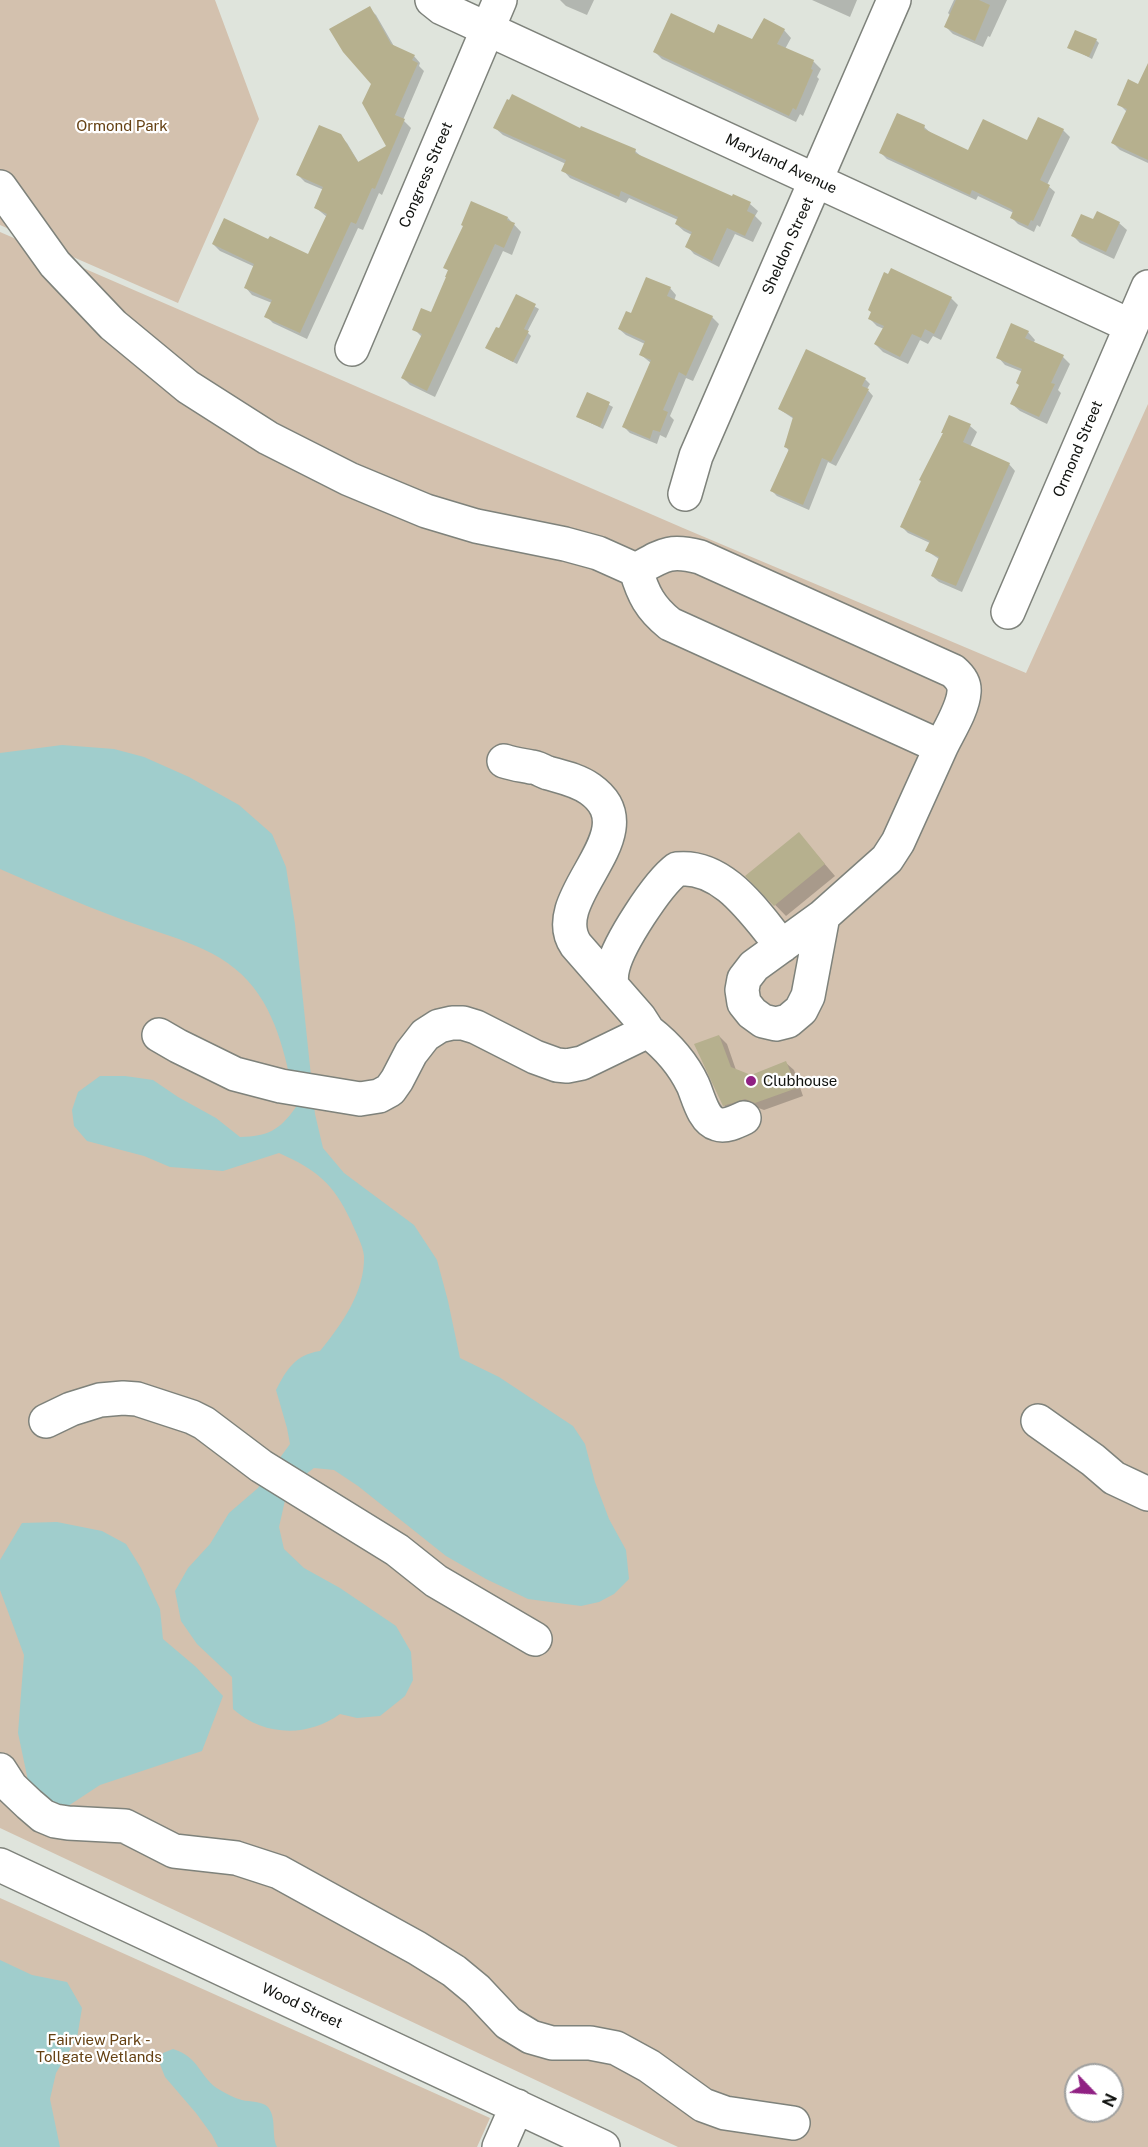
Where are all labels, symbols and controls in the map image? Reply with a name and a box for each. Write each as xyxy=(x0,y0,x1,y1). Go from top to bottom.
park label: Ormond Park xyxy=(76,117,168,135)
street label: Congress Street xyxy=(396,119,456,231)
street label: Maryland Avenue xyxy=(722,130,840,198)
street label: Sheldon Street xyxy=(758,194,818,298)
street label: Ormond Street xyxy=(1050,398,1106,500)
place label: Clubhouse xyxy=(763,1072,837,1090)
marker: Clubhouse xyxy=(744,1074,758,1088)
street label: Wood Street xyxy=(259,1979,345,2033)
park label: Fairview Park - Tollgate Wetlands xyxy=(36,2031,162,2066)
north arrow xyxy=(1064,2063,1124,2123)
text: N xyxy=(1098,2090,1120,2110)

